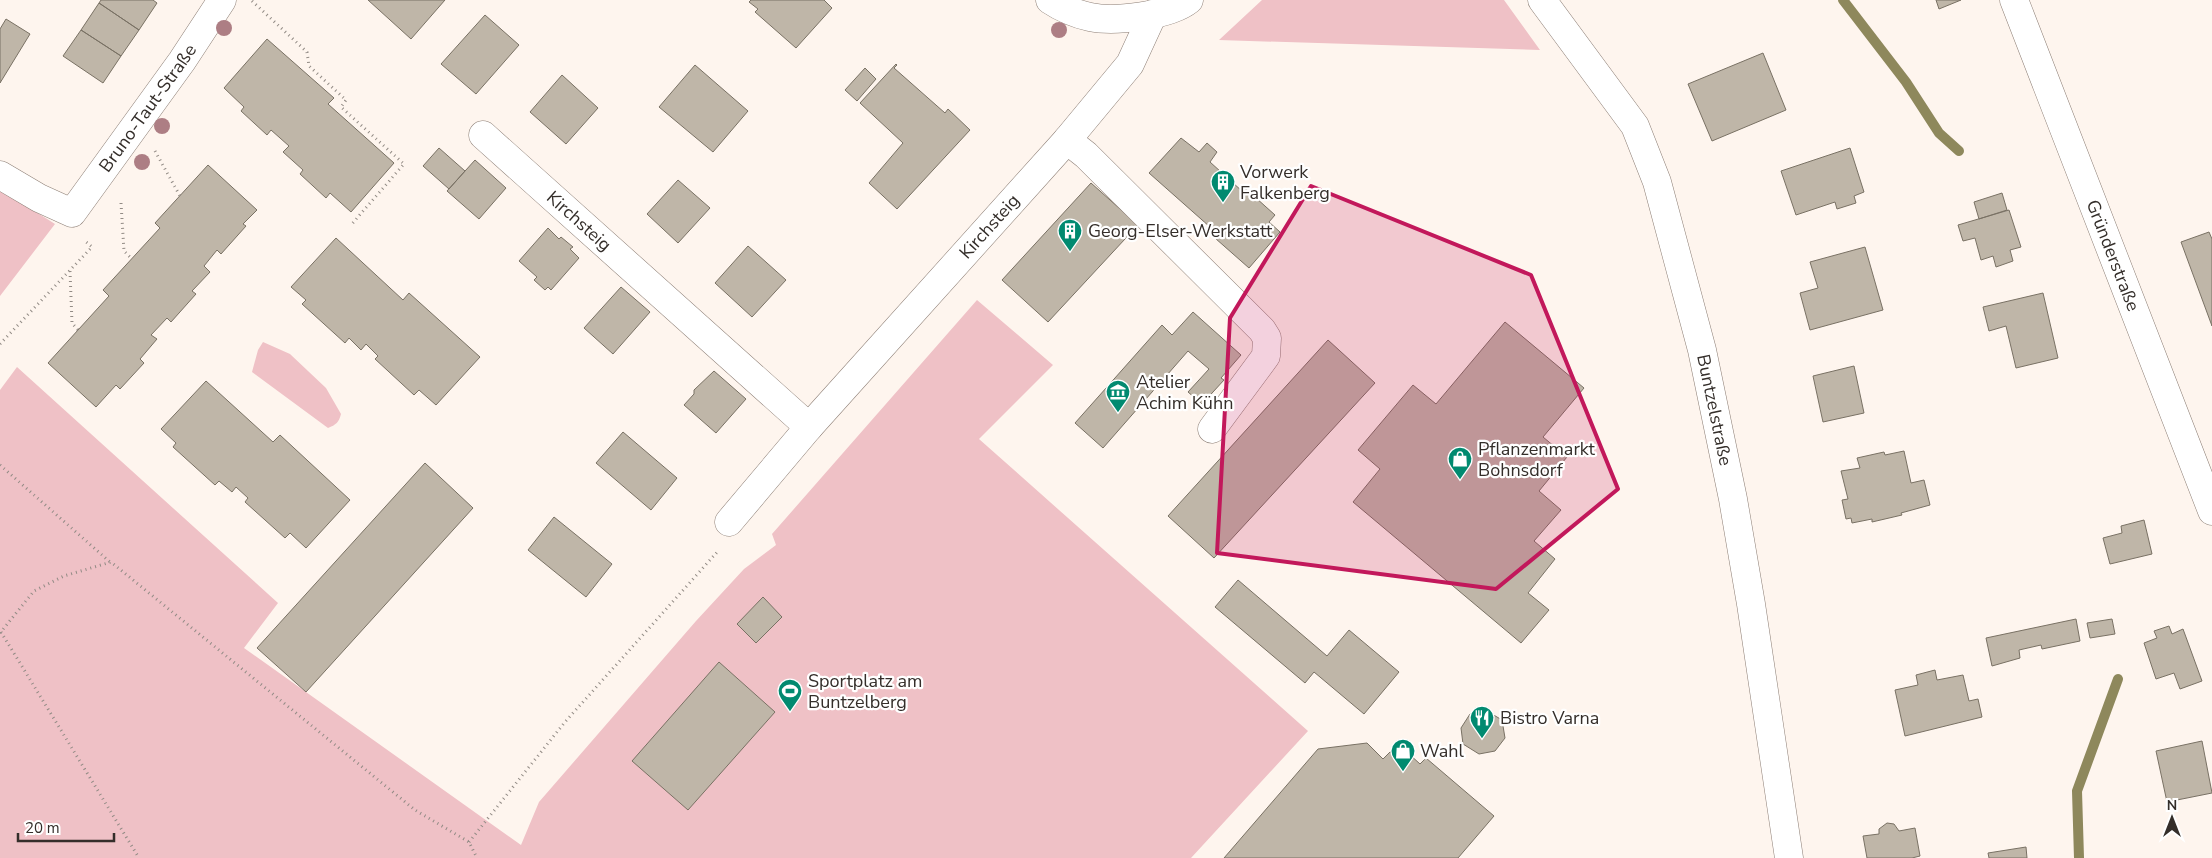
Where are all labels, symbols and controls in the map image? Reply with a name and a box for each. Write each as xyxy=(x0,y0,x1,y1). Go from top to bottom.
street label: Bruno-Taut-Straße xyxy=(93,39,202,177)
place label: Vorwerk Falkenberg xyxy=(1239,160,1330,205)
building icon: Vorwerk Falkenberg xyxy=(1210,169,1236,203)
street label: Kirchsteig xyxy=(541,186,617,257)
street label: Kirchsteig xyxy=(954,189,1025,264)
street label: Gründerstraße xyxy=(2081,196,2145,315)
building icon: Georg-Elser-Werkstatt xyxy=(1057,218,1083,252)
place label: Georg-Elser-Werkstatt xyxy=(1088,219,1273,243)
street label: Buntzelstraße xyxy=(1691,352,1738,468)
place label: Atelier Achim Kühn xyxy=(1136,370,1233,415)
museum icon: Atelier Achim Kühn xyxy=(1105,379,1131,413)
place label: Pflanzenmarkt Bohnsdorf xyxy=(1478,437,1596,482)
shop icon: Pflanzenmarkt Bohnsdorf xyxy=(1447,446,1473,480)
place label: Sportplatz am Buntzelberg xyxy=(808,669,922,714)
sports icon: Sportplatz am Buntzelberg xyxy=(777,678,803,712)
restaurant icon: Bistro Varna xyxy=(1469,705,1495,739)
place label: Bistro Varna xyxy=(1500,706,1599,730)
shop icon: Wahl xyxy=(1390,738,1416,772)
place label: Wahl xyxy=(1420,739,1465,763)
north arrow xyxy=(2147,793,2197,843)
text: N xyxy=(2167,796,2177,815)
scale bar xyxy=(18,810,114,842)
text: 20 m xyxy=(25,818,60,838)

